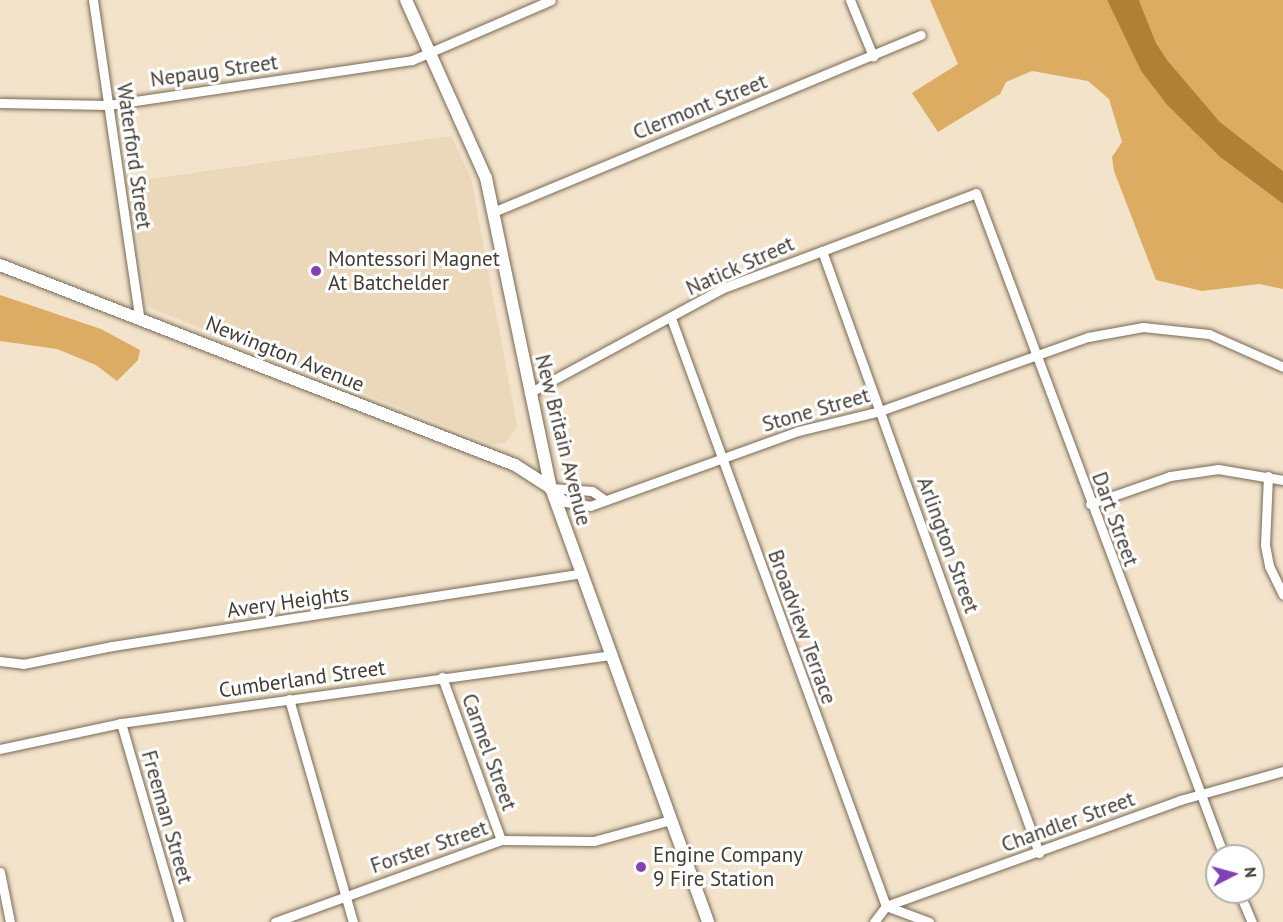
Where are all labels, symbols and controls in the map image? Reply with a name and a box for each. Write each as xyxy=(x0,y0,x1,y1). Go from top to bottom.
street label: Nepaug Street xyxy=(149,50,279,92)
street label: Clermont Street xyxy=(629,69,771,145)
street label: Waterford Street xyxy=(111,81,157,231)
street label: Natick Street xyxy=(682,231,798,301)
place label: Montessori Magnet At Batchelder xyxy=(328,246,500,296)
marker: Montessori Magnet At Batchelder xyxy=(309,264,323,278)
street label: Newington Avenue xyxy=(202,311,368,397)
street label: New Britain Avenue xyxy=(529,351,597,529)
street label: Stone Street xyxy=(759,383,873,437)
street label: Dart Street xyxy=(1086,469,1144,569)
street label: Arlington Street xyxy=(912,474,984,616)
street label: Broadview Terrace xyxy=(762,546,842,708)
street label: Avery Heights xyxy=(225,581,351,623)
street label: Cumberland Street xyxy=(217,655,387,703)
street label: Carmel Street xyxy=(456,690,522,814)
street label: Freeman Street xyxy=(136,748,198,886)
street label: Chandler Street xyxy=(998,786,1138,858)
street label: Forster Street xyxy=(367,815,491,879)
place label: Engine Company 9 Fire Station xyxy=(653,842,803,892)
north arrow xyxy=(1205,844,1265,904)
marker: Engine Company 9 Fire Station xyxy=(634,860,648,874)
text: N xyxy=(1240,866,1261,879)

